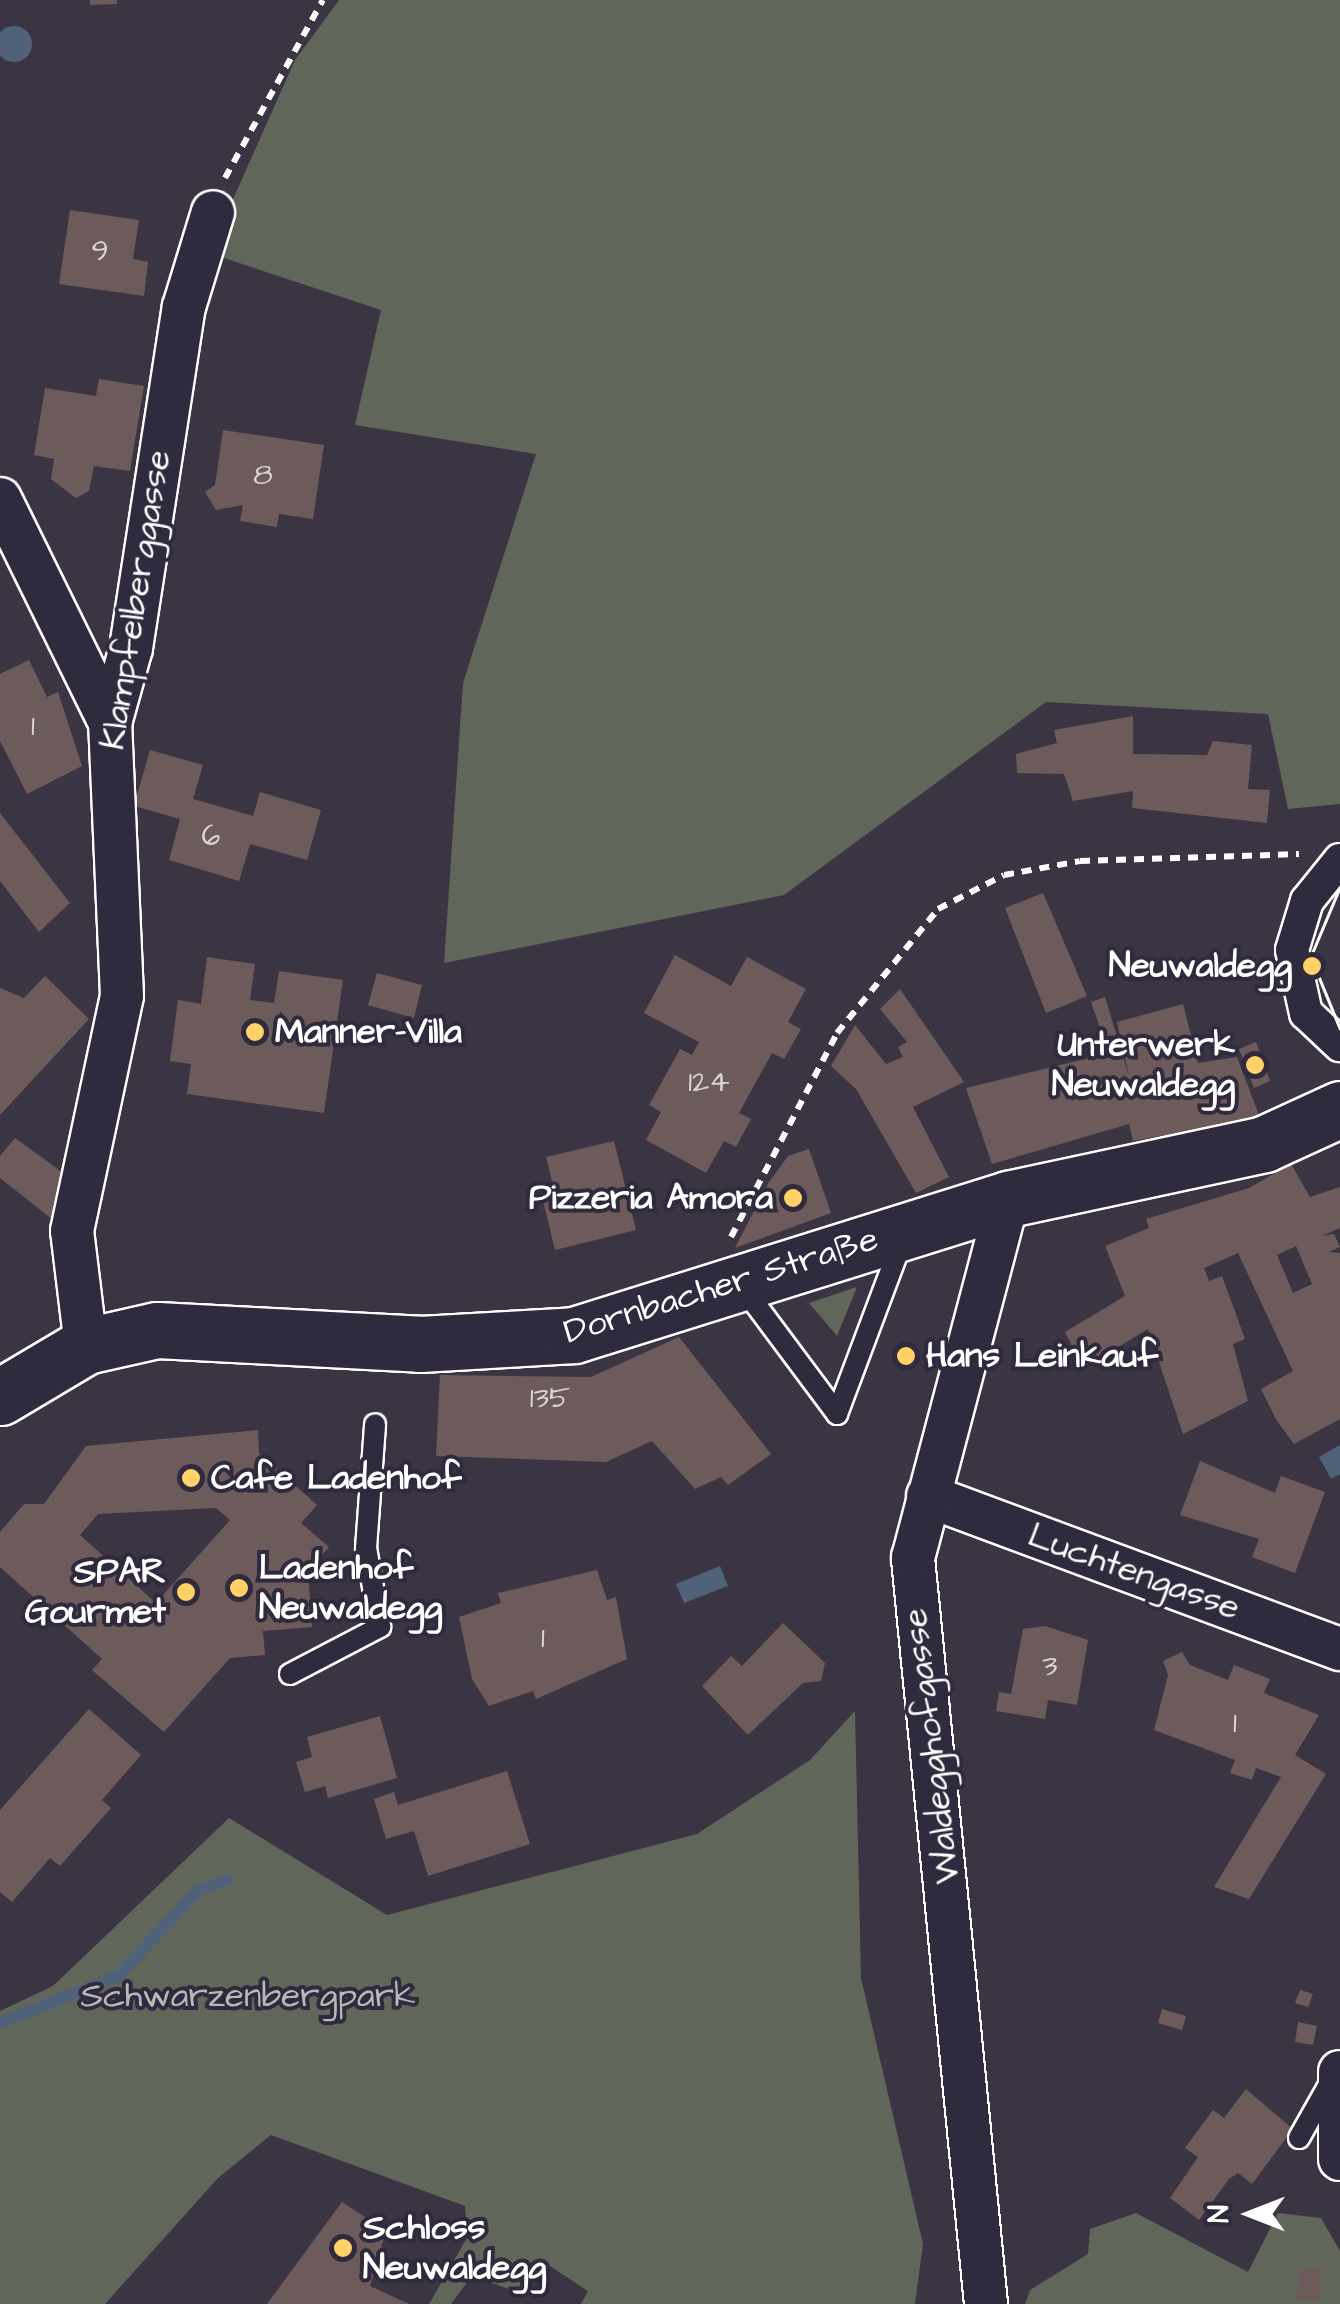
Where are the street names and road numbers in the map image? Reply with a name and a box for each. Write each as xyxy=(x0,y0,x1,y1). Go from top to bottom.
street label: Klampfelberggasse xyxy=(92,447,180,753)
street label: Dornbacher Straße xyxy=(559,1218,883,1354)
street label: Luchtengasse xyxy=(1023,1514,1245,1630)
street label: Waldegghofgasse xyxy=(894,1606,970,1886)

